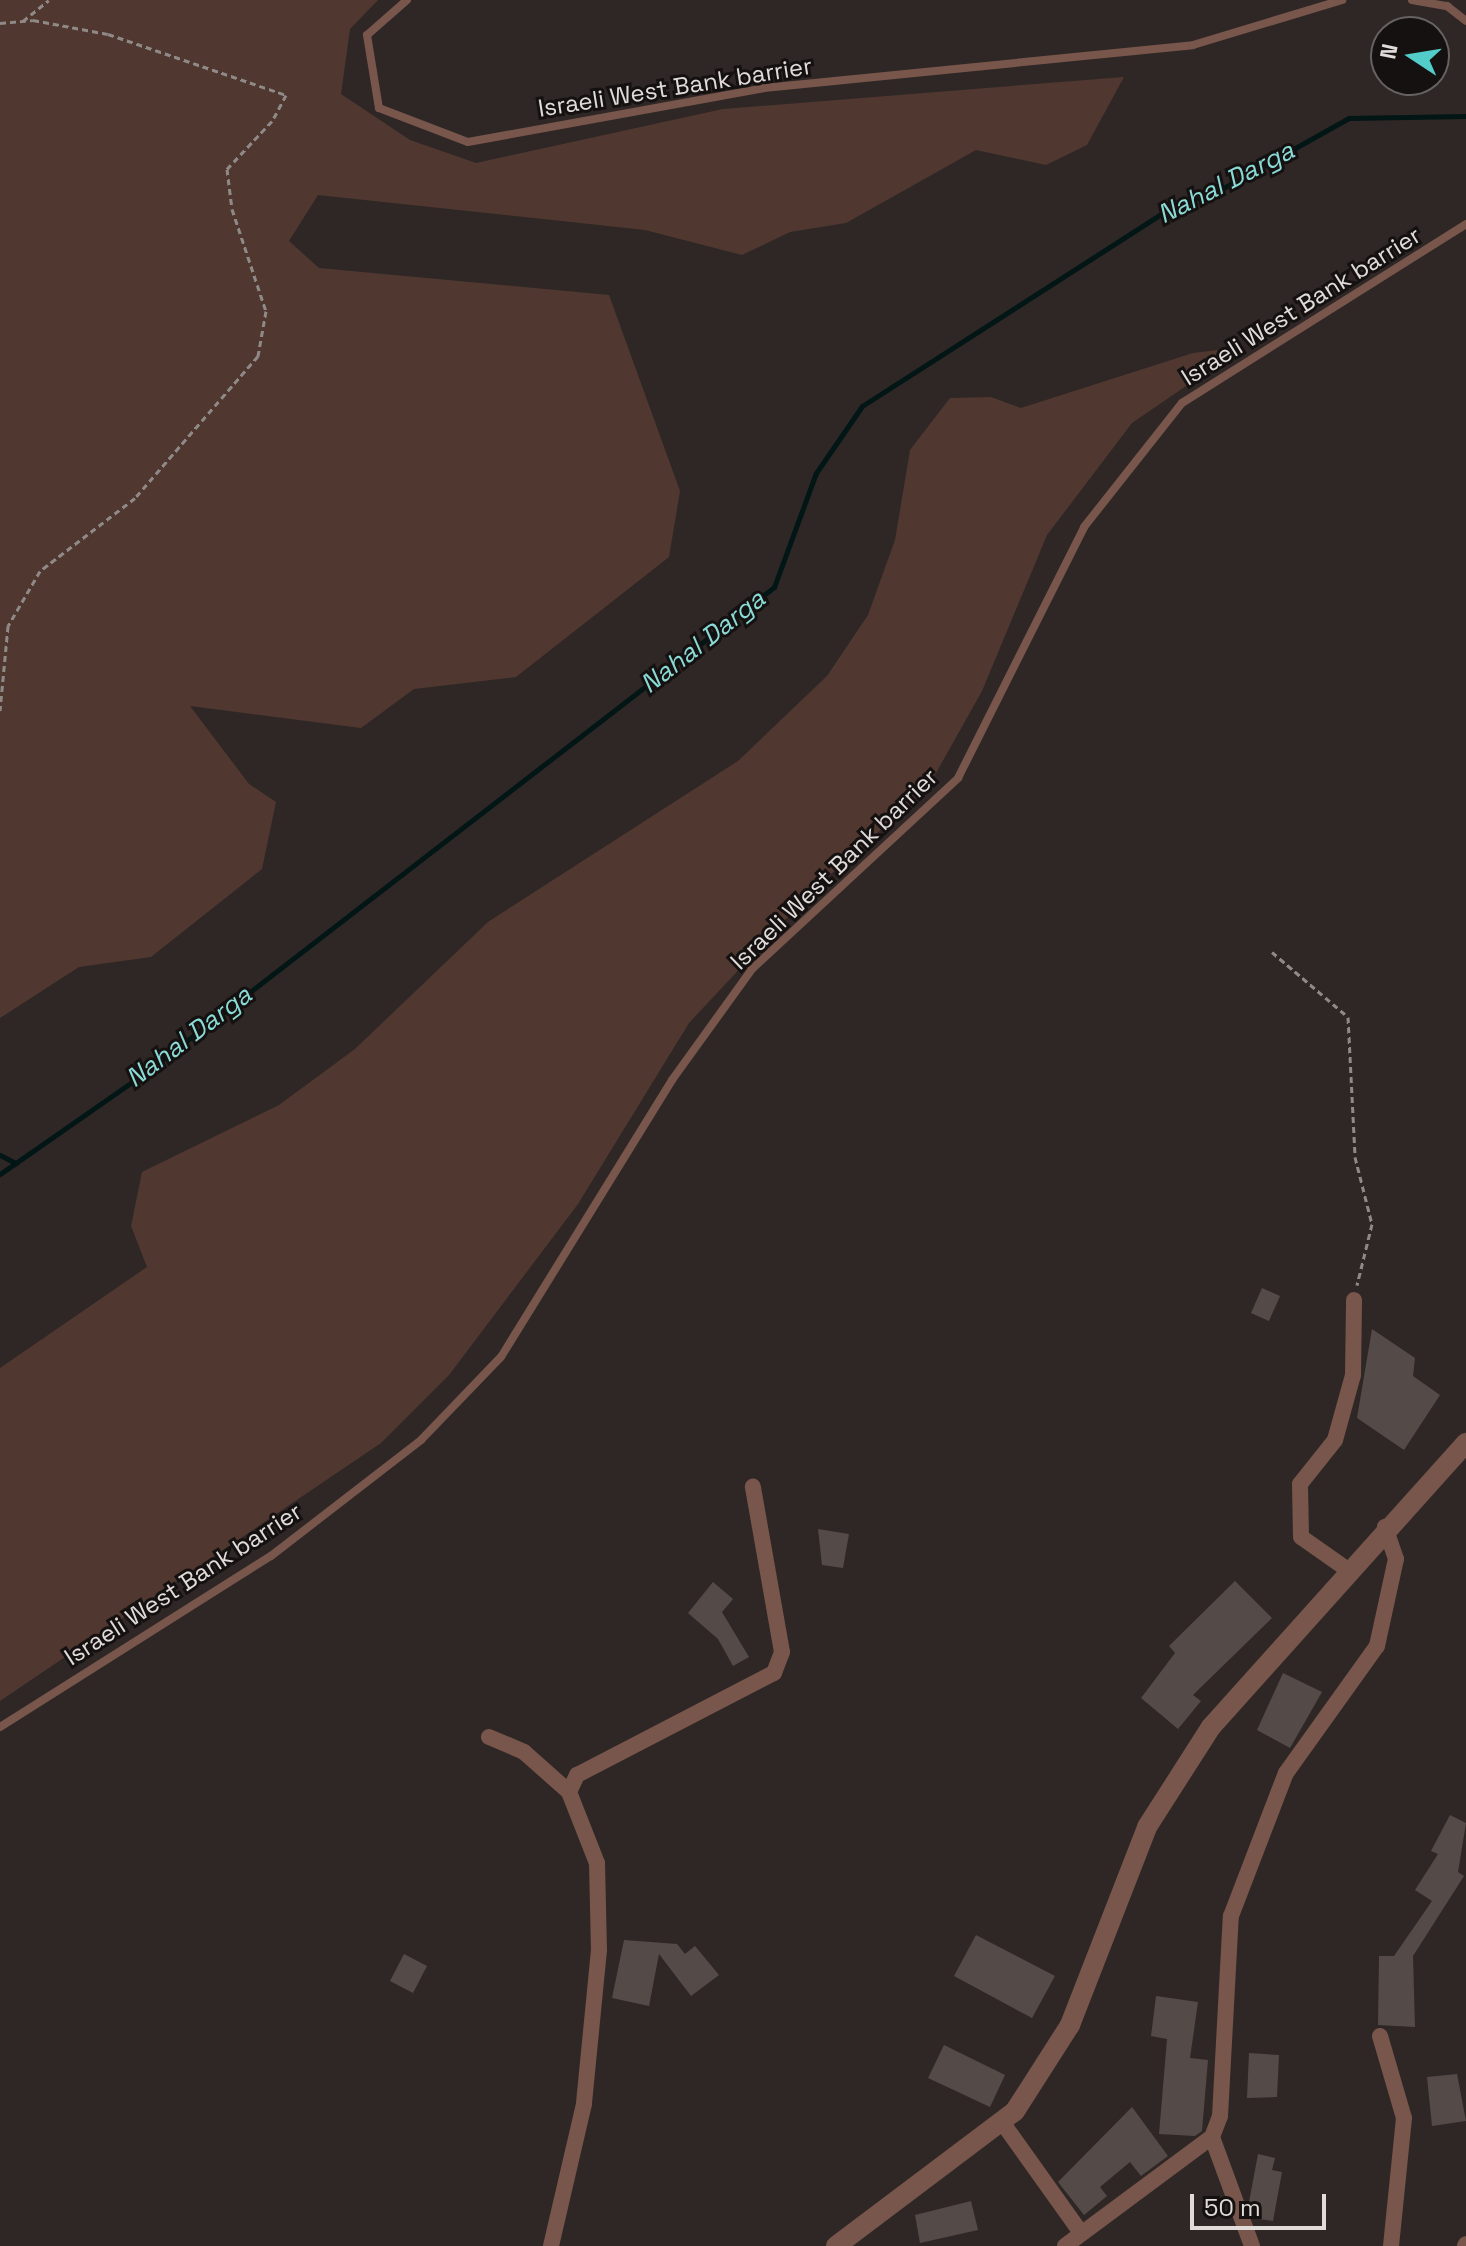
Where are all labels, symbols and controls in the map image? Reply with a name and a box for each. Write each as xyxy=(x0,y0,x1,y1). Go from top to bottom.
north arrow xyxy=(1370,16,1450,96)
text: N xyxy=(1373,41,1404,62)
street label: Israeli West Bank barrier xyxy=(536,51,814,123)
water label: Nahal Darga xyxy=(1152,135,1300,231)
street label: Israeli West Bank barrier xyxy=(1176,220,1426,392)
water label: Nahal Darga xyxy=(635,584,771,700)
street label: Israeli West Bank barrier xyxy=(724,762,944,976)
water label: Nahal Darga xyxy=(120,980,258,1094)
street label: Israeli West Bank barrier xyxy=(59,1496,307,1672)
scale bar xyxy=(1194,2178,1330,2228)
text: 50 m xyxy=(1204,2192,1261,2223)

